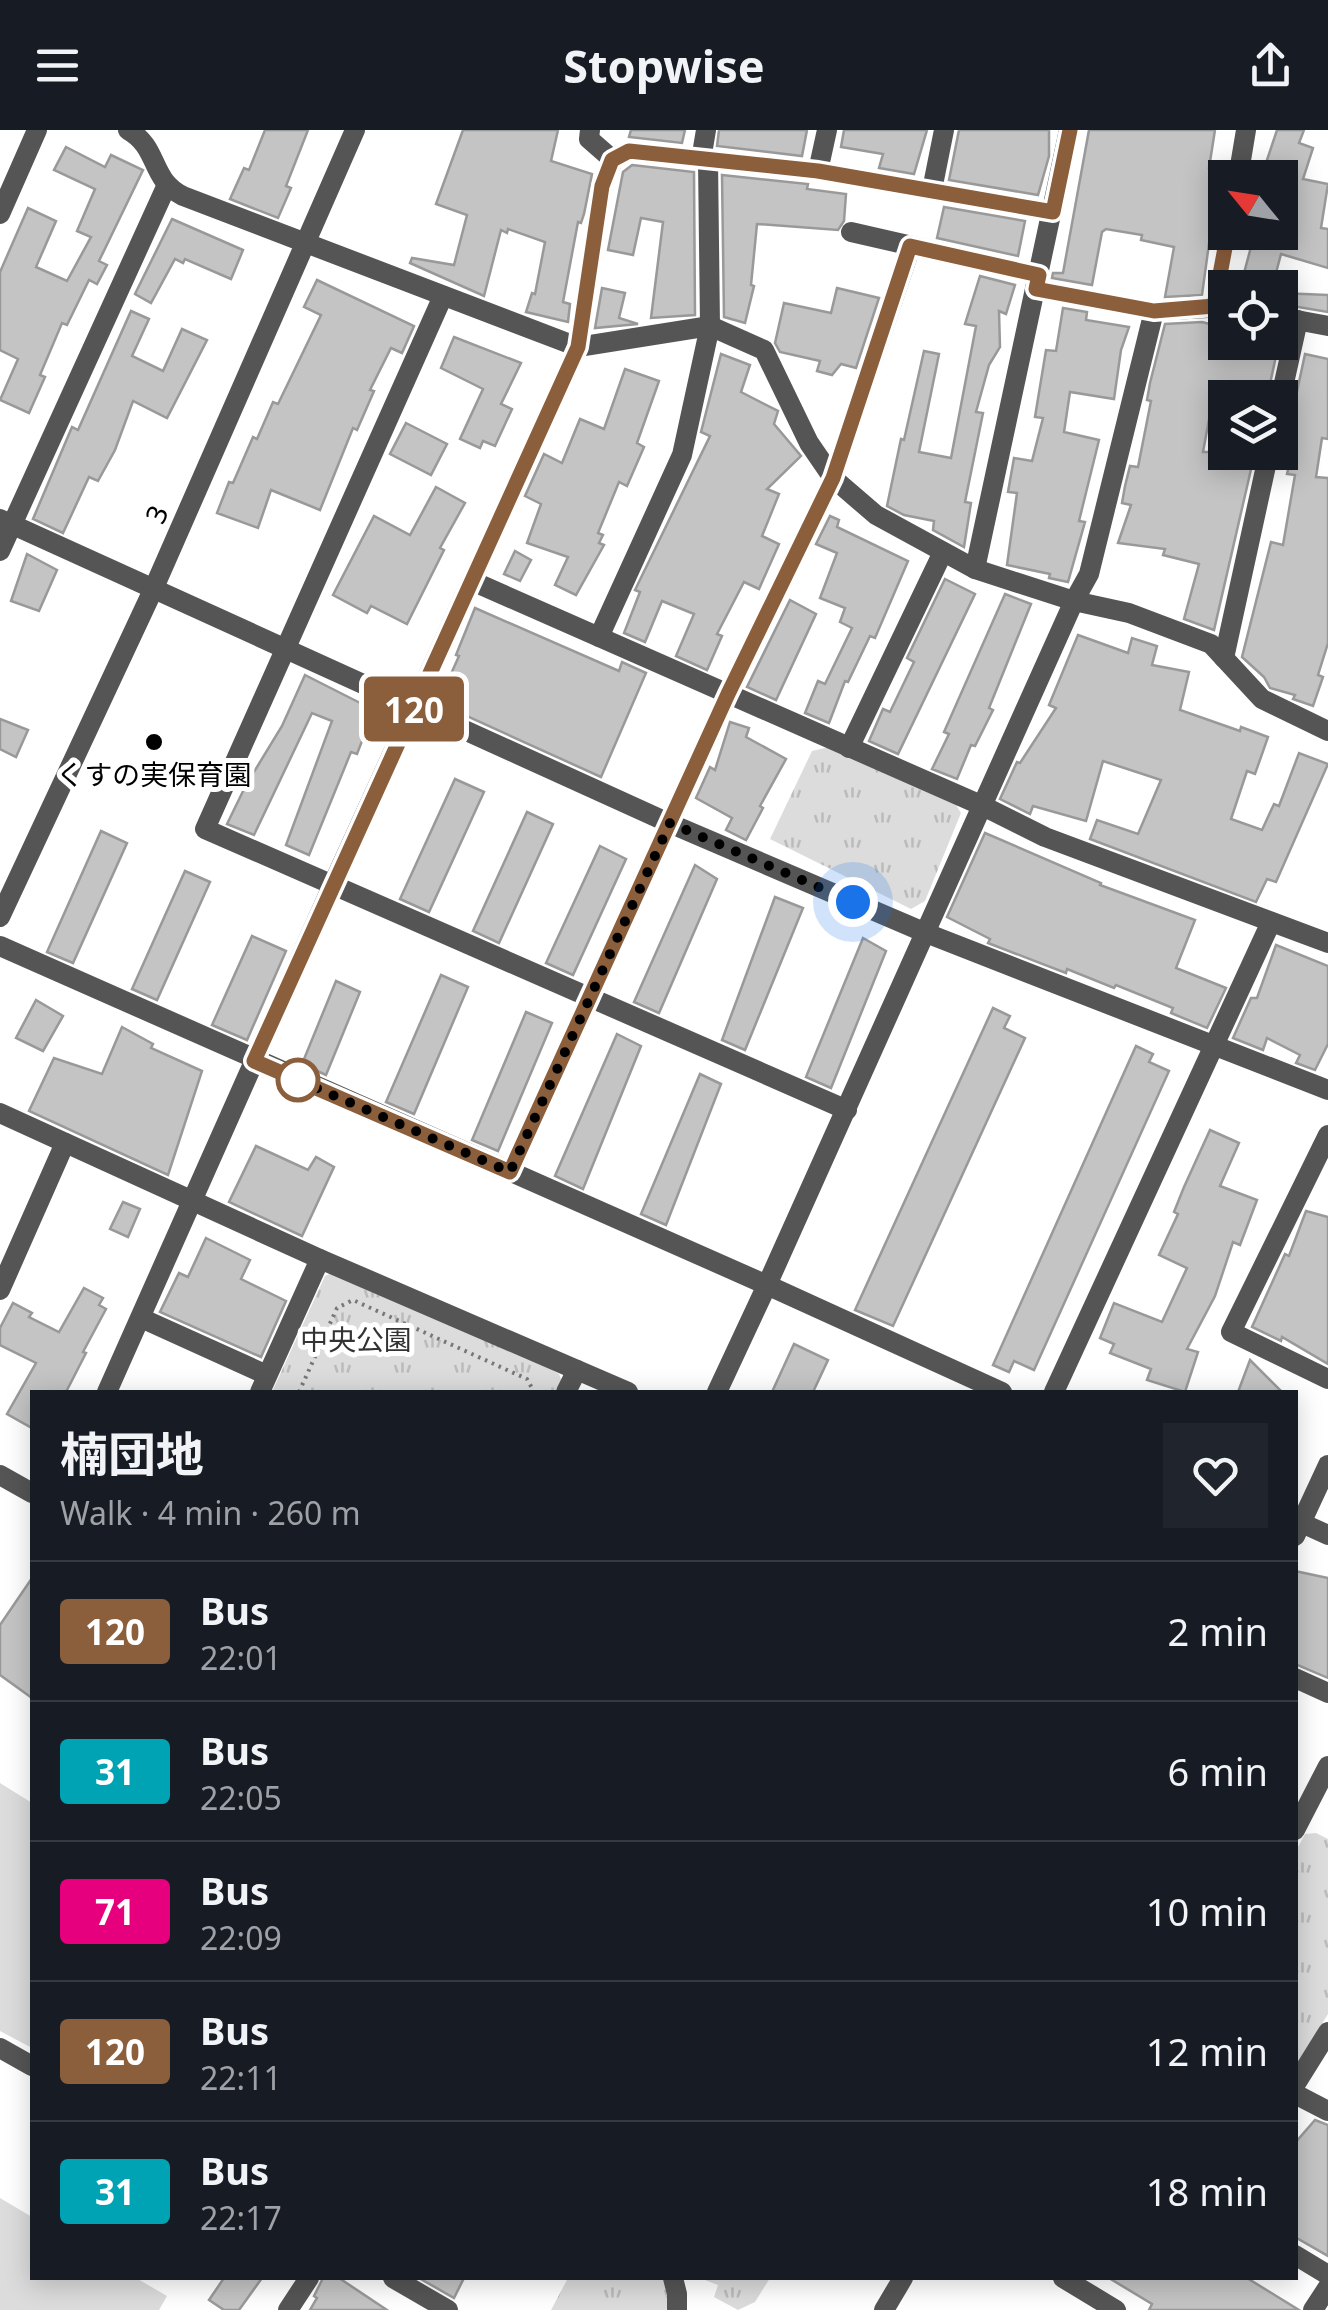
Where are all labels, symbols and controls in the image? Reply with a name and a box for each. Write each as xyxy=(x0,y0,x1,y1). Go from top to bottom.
text: Stopwise xyxy=(563,35,765,96)
icon: menu xyxy=(30,38,85,93)
icon: share xyxy=(1243,38,1298,93)
north arrow xyxy=(1208,160,1298,250)
map controls xyxy=(1208,160,1298,470)
button: locate xyxy=(1208,270,1298,360)
button: layers xyxy=(1208,380,1298,470)
street label: 3 xyxy=(135,499,177,529)
line badge: 120 xyxy=(356,676,472,742)
text: 120 xyxy=(384,686,444,733)
marker: くすの実保育園 xyxy=(143,731,165,753)
place label: くすの実保育園 xyxy=(56,755,252,793)
your location xyxy=(828,877,878,927)
unlabelled marker xyxy=(277,1059,319,1101)
park label: 中央公園 xyxy=(300,1320,412,1358)
text: 楠団地 xyxy=(60,1421,204,1486)
button: heart xyxy=(1163,1423,1268,1528)
text: Walk · 4 min · 260 m xyxy=(60,1491,361,1534)
text: Bus xyxy=(200,1584,269,1636)
text: 2 min xyxy=(1168,1605,1268,1657)
text: 120 xyxy=(85,1608,145,1655)
text: 22:01 xyxy=(200,1636,282,1679)
text: Bus xyxy=(200,1724,269,1776)
text: 6 min xyxy=(1168,1745,1268,1797)
text: 31 xyxy=(95,1748,135,1795)
text: 22:05 xyxy=(200,1776,282,1819)
text: Bus xyxy=(200,1864,269,1916)
text: 10 min xyxy=(1146,1885,1268,1937)
text: 71 xyxy=(95,1888,135,1935)
text: 22:09 xyxy=(200,1916,282,1959)
text: Bus xyxy=(200,2004,269,2056)
text: 12 min xyxy=(1146,2025,1268,2077)
text: 120 xyxy=(85,2028,145,2075)
text: 22:11 xyxy=(200,2056,282,2099)
text: Bus xyxy=(200,2144,269,2196)
text: 18 min xyxy=(1146,2165,1268,2217)
text: 31 xyxy=(95,2168,135,2215)
text: 22:17 xyxy=(200,2196,282,2239)

